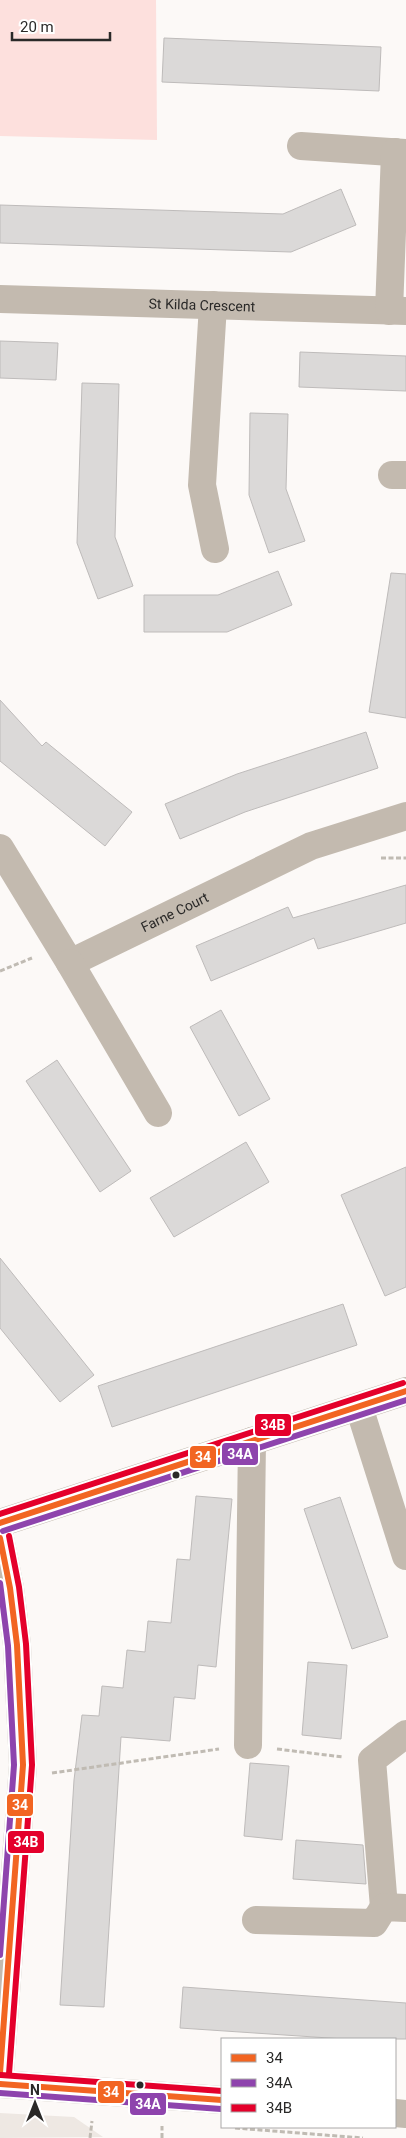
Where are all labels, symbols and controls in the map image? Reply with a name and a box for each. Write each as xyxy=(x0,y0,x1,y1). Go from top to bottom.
scale bar xyxy=(12,10,110,42)
text: 20 m xyxy=(20,18,54,36)
street label: St Kilda Crescent xyxy=(148,295,256,315)
street label: Farne Court xyxy=(138,889,211,935)
line badge: 34B xyxy=(254,1413,292,1437)
text: 34B xyxy=(261,1417,286,1433)
line badge: 34A xyxy=(221,1442,259,1466)
line badge: 34 xyxy=(189,1445,217,1469)
text: 34A xyxy=(227,1446,253,1462)
text: 34 xyxy=(195,1449,211,1465)
unlabelled marker xyxy=(171,1470,181,1480)
line badge: 34 xyxy=(6,1793,34,1817)
text: 34 xyxy=(12,1797,28,1813)
line badge: 34B xyxy=(7,1830,45,1854)
text: 34B xyxy=(14,1834,39,1850)
legend xyxy=(221,2038,396,2128)
text: 34 xyxy=(266,2049,283,2067)
text: 34A xyxy=(266,2074,293,2092)
north arrow xyxy=(10,2078,60,2128)
line badge: 34 xyxy=(97,2080,125,2104)
unlabelled marker xyxy=(135,2080,145,2090)
text: N xyxy=(30,2082,40,2098)
text: 34 xyxy=(103,2084,119,2100)
line badge: 34A xyxy=(129,2092,167,2116)
text: 34A xyxy=(135,2096,161,2112)
text: 34B xyxy=(266,2099,292,2117)

